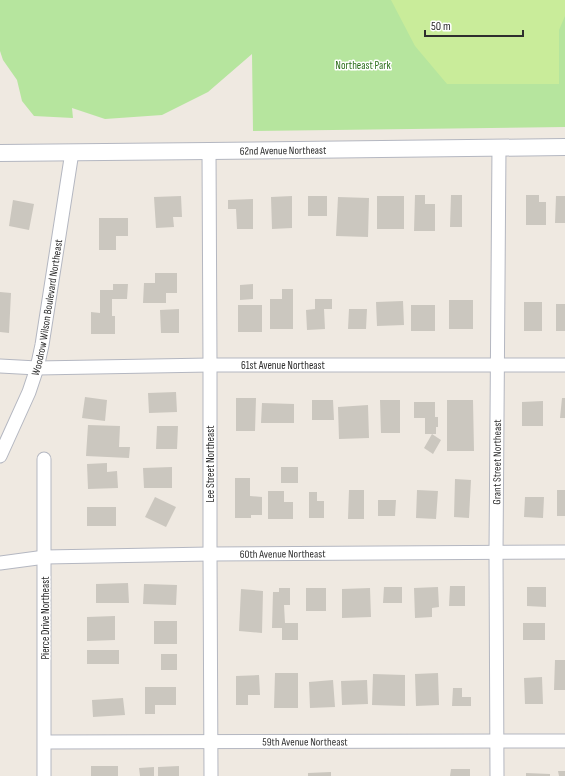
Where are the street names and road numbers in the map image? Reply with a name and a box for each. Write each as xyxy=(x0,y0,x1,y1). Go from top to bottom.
street label: 62nd Avenue Northeast xyxy=(240,143,327,157)
street label: Woodrow Wilson Boulevard Northeast xyxy=(28,238,65,377)
street label: 61st Avenue Northeast xyxy=(241,359,326,372)
street label: Grant Street Northeast xyxy=(490,419,503,505)
street label: Lee Street Northeast xyxy=(204,425,217,503)
street label: 60th Avenue Northeast xyxy=(240,547,326,560)
street label: Pierce Drive Northeast xyxy=(39,576,52,660)
street label: 59th Avenue Northeast xyxy=(262,735,348,748)

